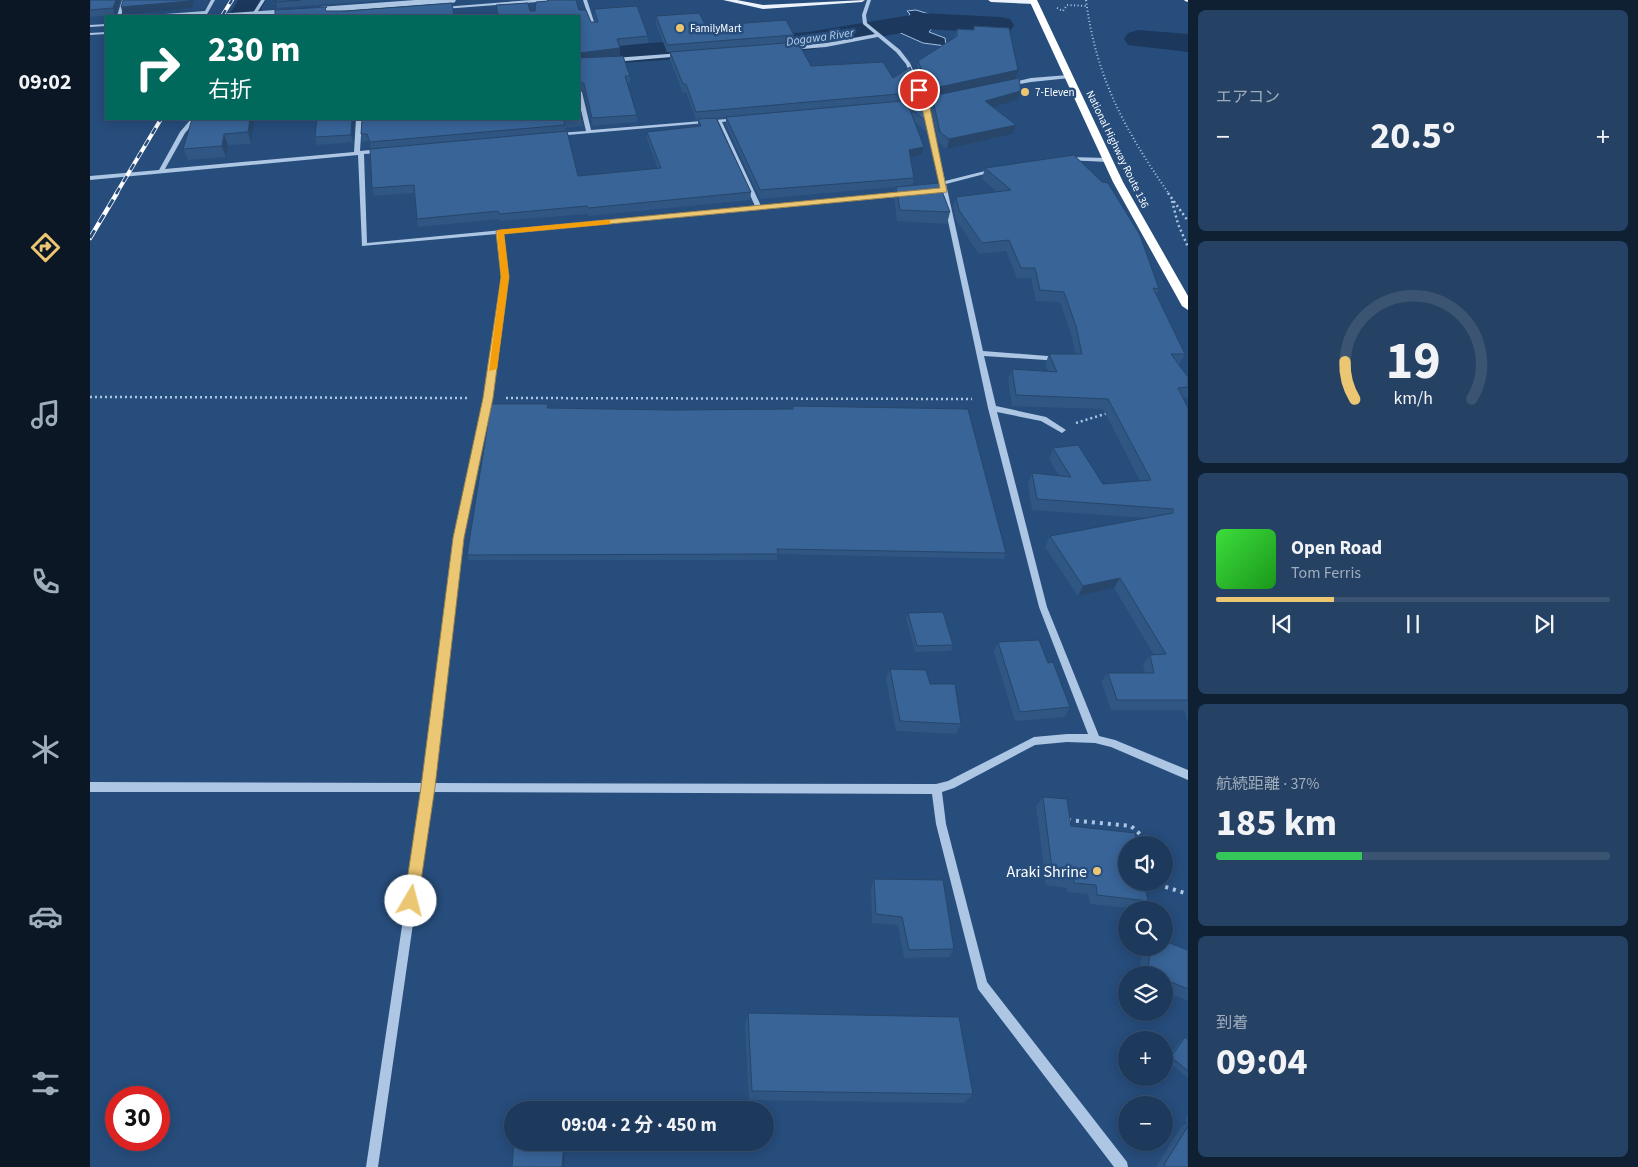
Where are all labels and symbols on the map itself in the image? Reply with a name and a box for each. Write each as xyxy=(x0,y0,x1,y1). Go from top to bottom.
place label: FamilyMart xyxy=(690,21,742,36)
marker: FamilyMart xyxy=(674,22,686,34)
water label: Dogawa River xyxy=(785,24,856,51)
pin xyxy=(898,69,940,111)
place label: 7-Eleven xyxy=(1035,85,1075,100)
marker: 7-Eleven xyxy=(1019,86,1031,98)
street label: National Highway Route 136 xyxy=(1082,88,1153,211)
place label: Araki Shrine xyxy=(1007,861,1087,883)
marker: Araki Shrine xyxy=(1091,865,1103,877)
position arrow xyxy=(384,874,436,926)
speed limit sign: 30 xyxy=(105,1086,170,1151)

